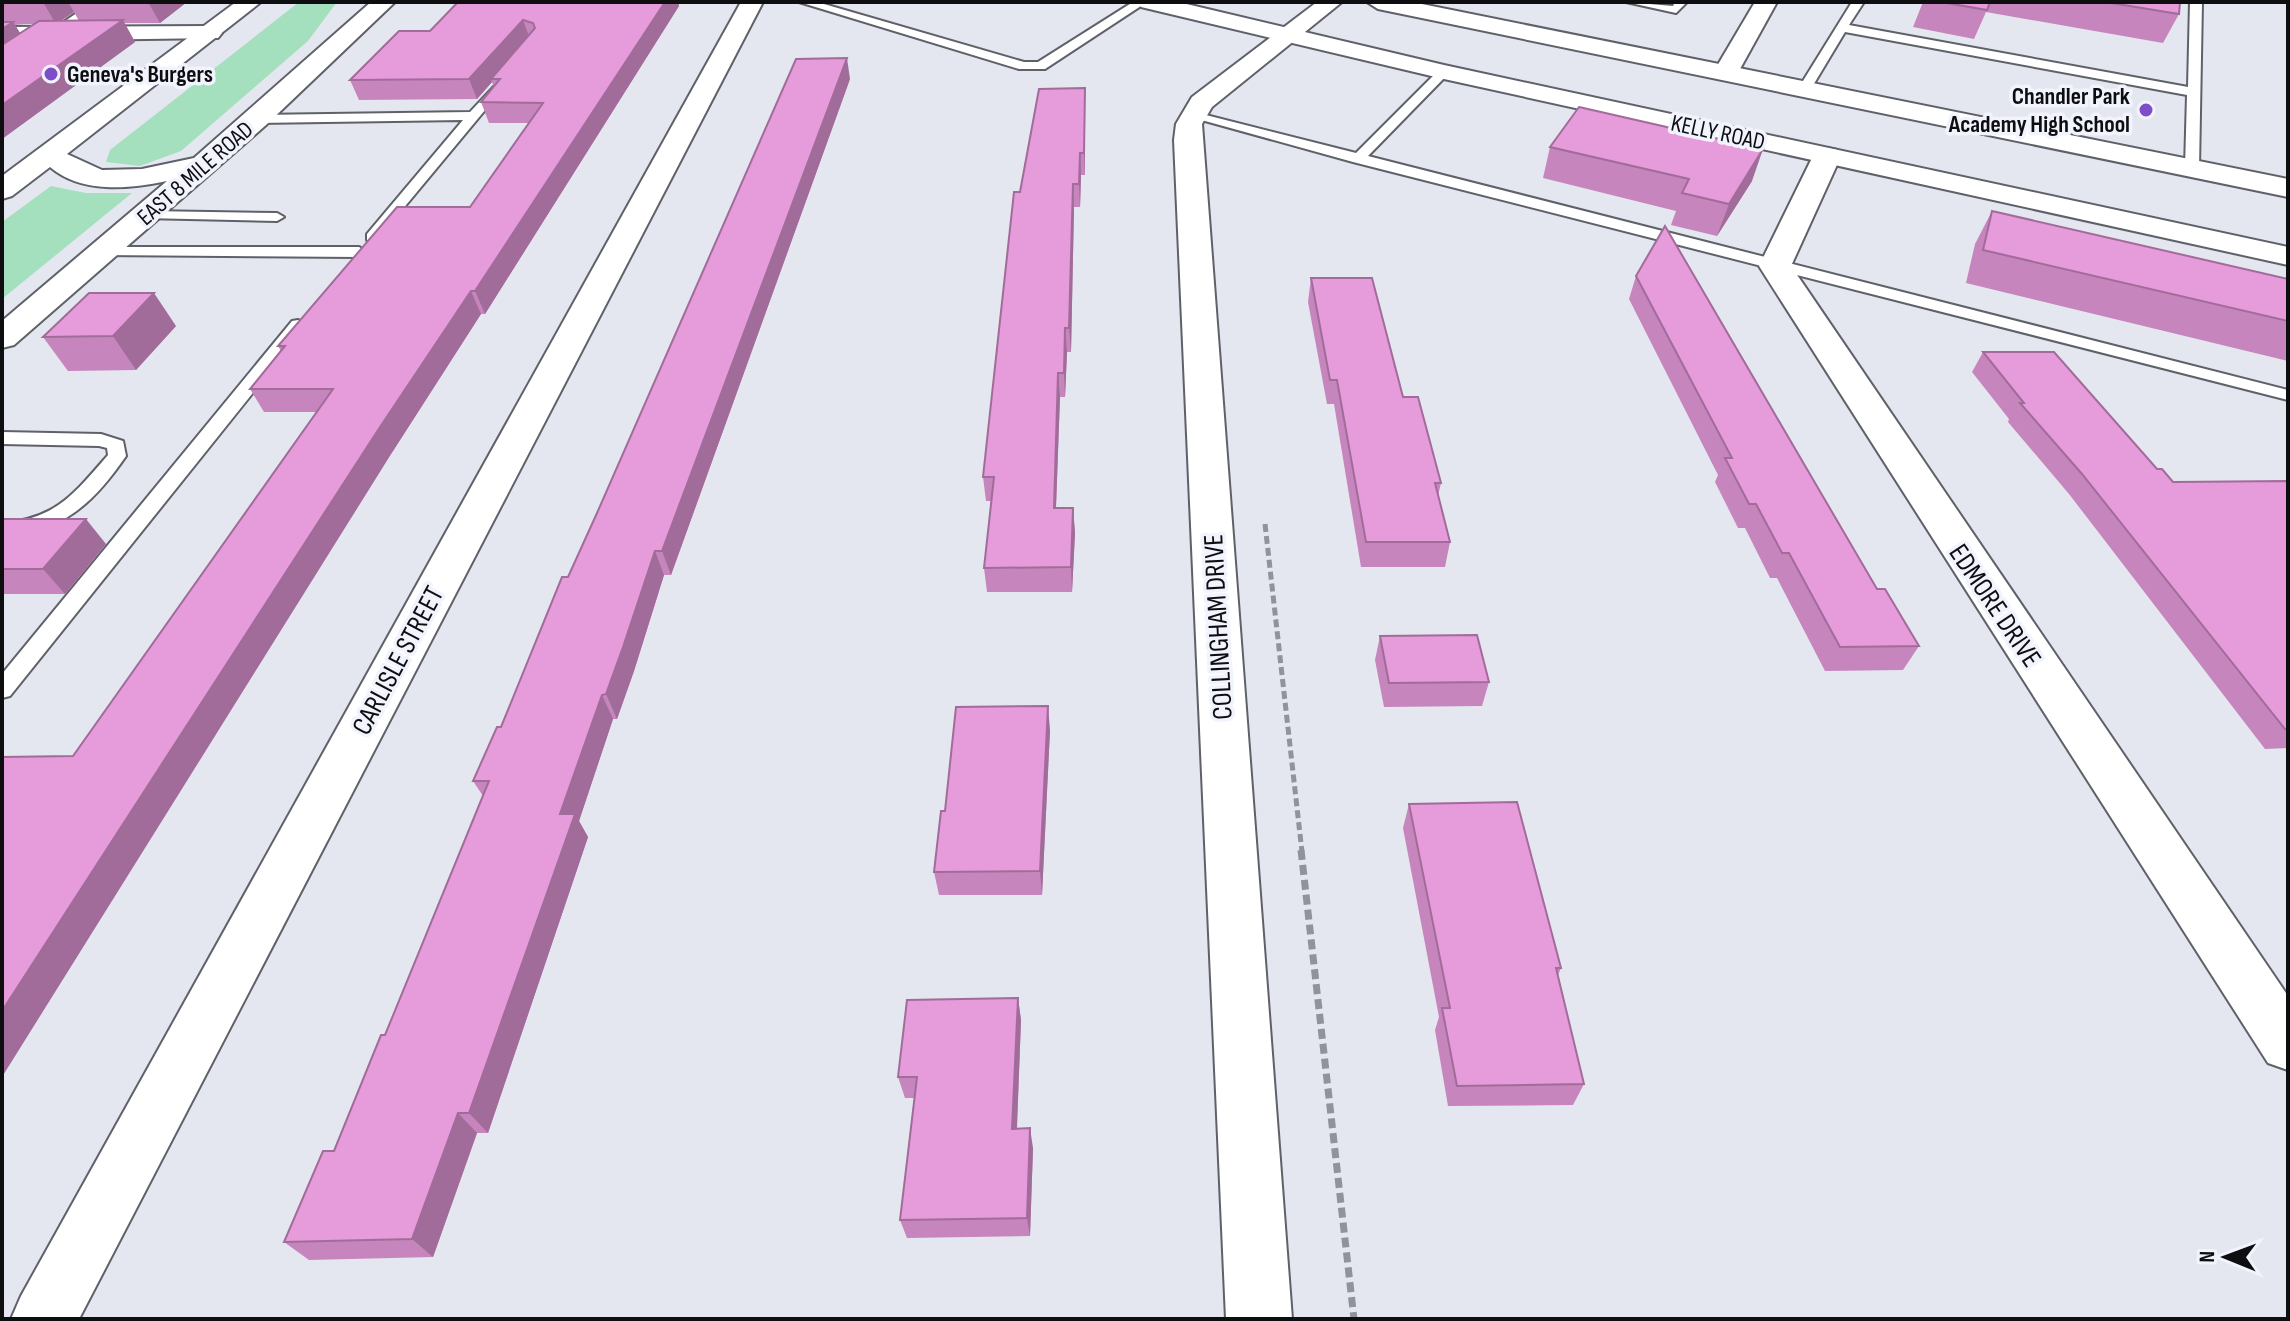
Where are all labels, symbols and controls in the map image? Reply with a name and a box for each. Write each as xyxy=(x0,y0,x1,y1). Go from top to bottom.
place label: Geneva's Burgers xyxy=(67,60,213,89)
marker: Geneva's Burgers xyxy=(42,65,60,83)
place label: Chandler Park Academy High School xyxy=(1948,82,2130,139)
marker: Chandler Park Academy High School xyxy=(2137,101,2155,119)
street label: KELLY ROAD xyxy=(1668,108,1768,157)
street label: EAST 8 MILE ROAD xyxy=(131,115,259,232)
street label: COLLINGHAM DRIVE xyxy=(1197,533,1240,721)
street label: EDMORE DRIVE xyxy=(1942,538,2048,674)
street label: CARLISLE STREET xyxy=(345,581,451,741)
north arrow xyxy=(2186,1217,2266,1297)
text: N xyxy=(2194,1251,2221,1263)

